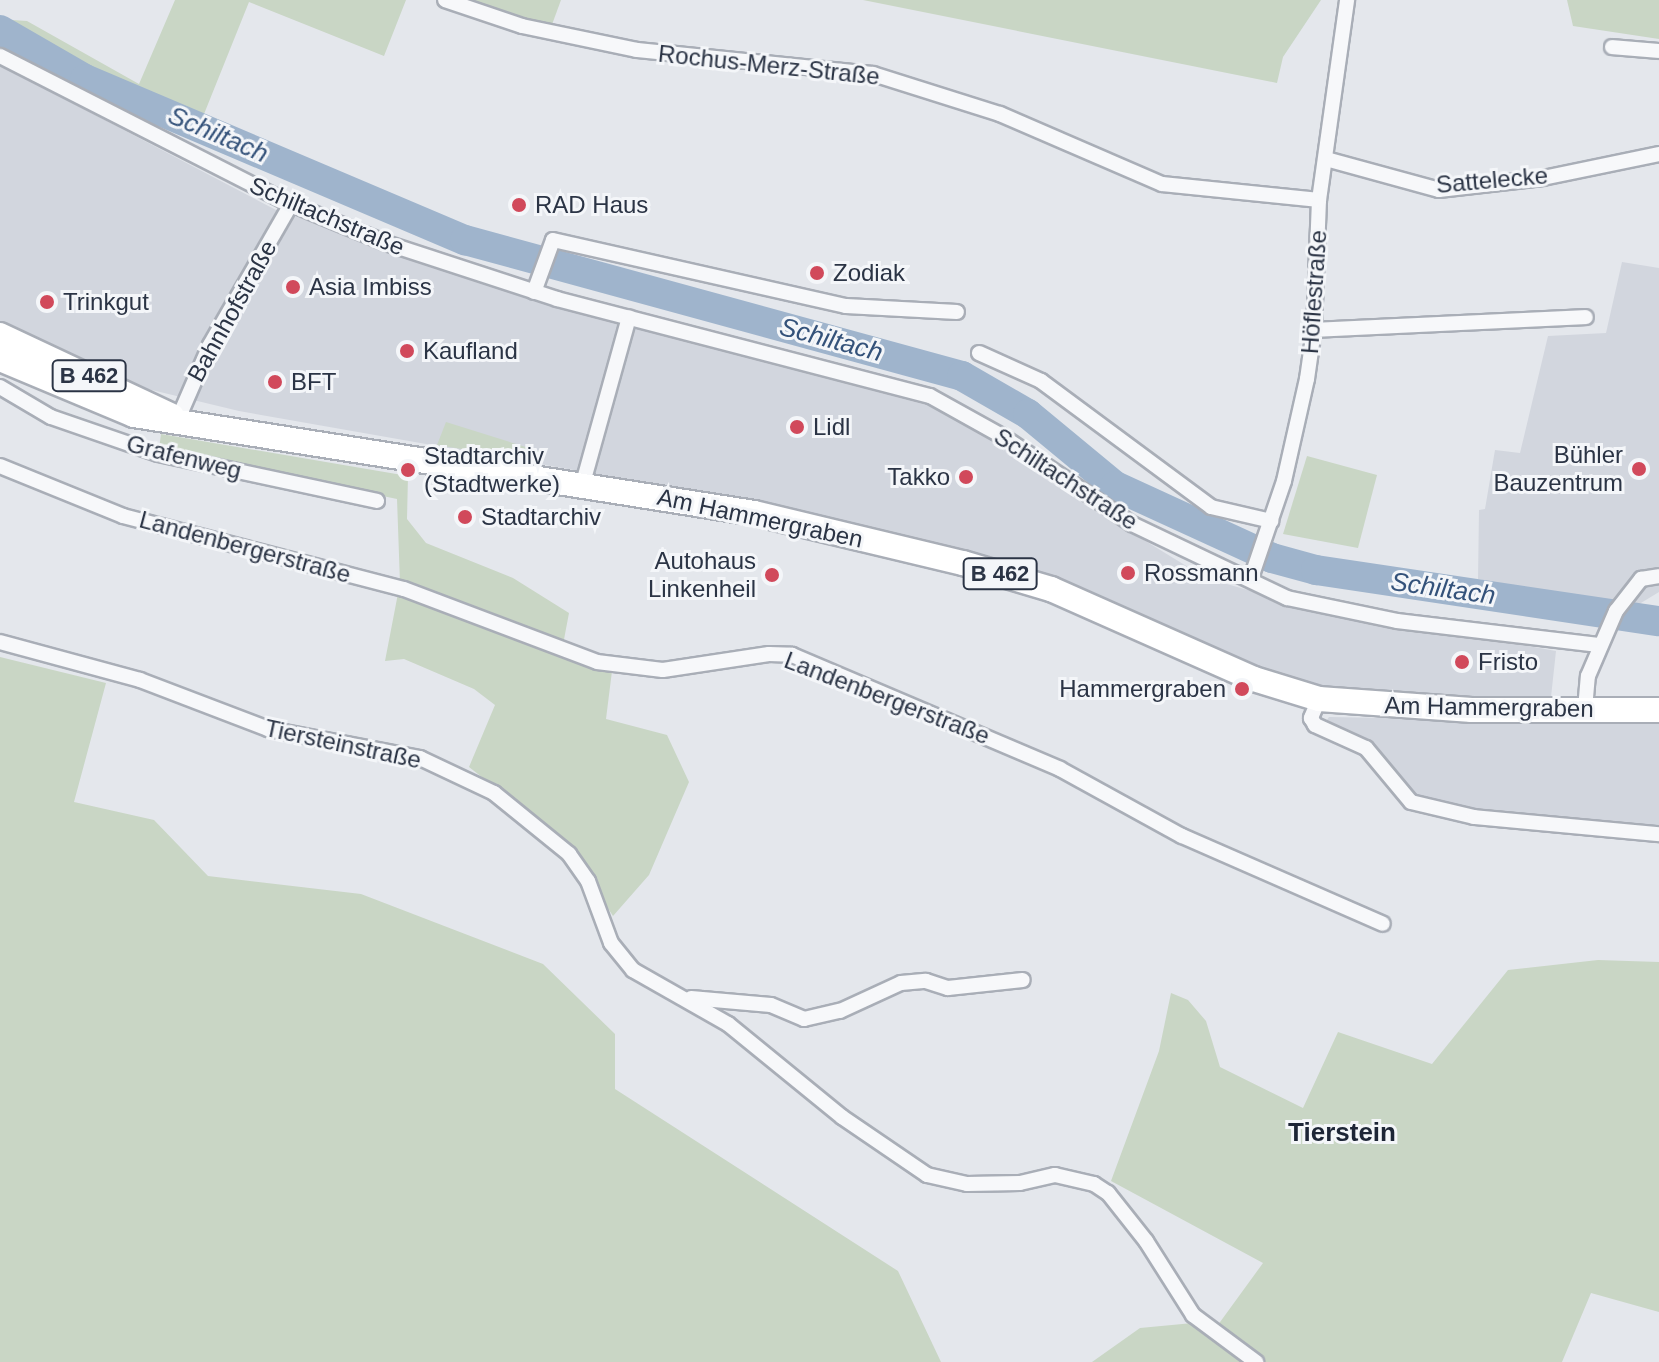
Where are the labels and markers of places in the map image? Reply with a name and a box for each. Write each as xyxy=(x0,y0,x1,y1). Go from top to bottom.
place label: RAD Haus xyxy=(535,191,648,219)
marker: RAD Haus xyxy=(510,196,528,214)
place label: Zodiak xyxy=(833,259,905,287)
marker: Zodiak xyxy=(808,264,826,282)
place label: Asia Imbiss xyxy=(309,273,432,301)
marker: Asia Imbiss xyxy=(284,278,302,296)
place label: Trinkgut xyxy=(63,288,149,316)
marker: Trinkgut xyxy=(38,293,56,311)
place label: Kaufland xyxy=(423,337,518,365)
marker: Kaufland xyxy=(398,342,416,360)
place label: BFT xyxy=(291,368,336,396)
marker: BFT xyxy=(266,373,284,391)
place label: Lidl xyxy=(813,413,850,441)
marker: Lidl xyxy=(788,418,806,436)
place label: Bühler Bauzentrum xyxy=(1494,441,1623,497)
place label: Stadtarchiv (Stadtwerke) xyxy=(424,442,560,498)
marker: Bühler Bauzentrum xyxy=(1630,460,1648,478)
marker: Stadtarchiv (Stadtwerke) xyxy=(399,461,417,479)
place label: Takko xyxy=(887,463,950,491)
marker: Takko xyxy=(957,468,975,486)
place label: Stadtarchiv xyxy=(481,503,601,531)
marker: Stadtarchiv xyxy=(456,508,474,526)
place label: Autohaus Linkenheil xyxy=(648,547,756,603)
place label: Rossmann xyxy=(1144,559,1259,587)
marker: Rossmann xyxy=(1119,564,1137,582)
marker: Autohaus Linkenheil xyxy=(763,566,781,584)
place label: Fristo xyxy=(1478,648,1538,676)
marker: Fristo xyxy=(1453,653,1471,671)
place label: Hammergraben xyxy=(1059,675,1226,703)
marker: Hammergraben xyxy=(1233,680,1251,698)

